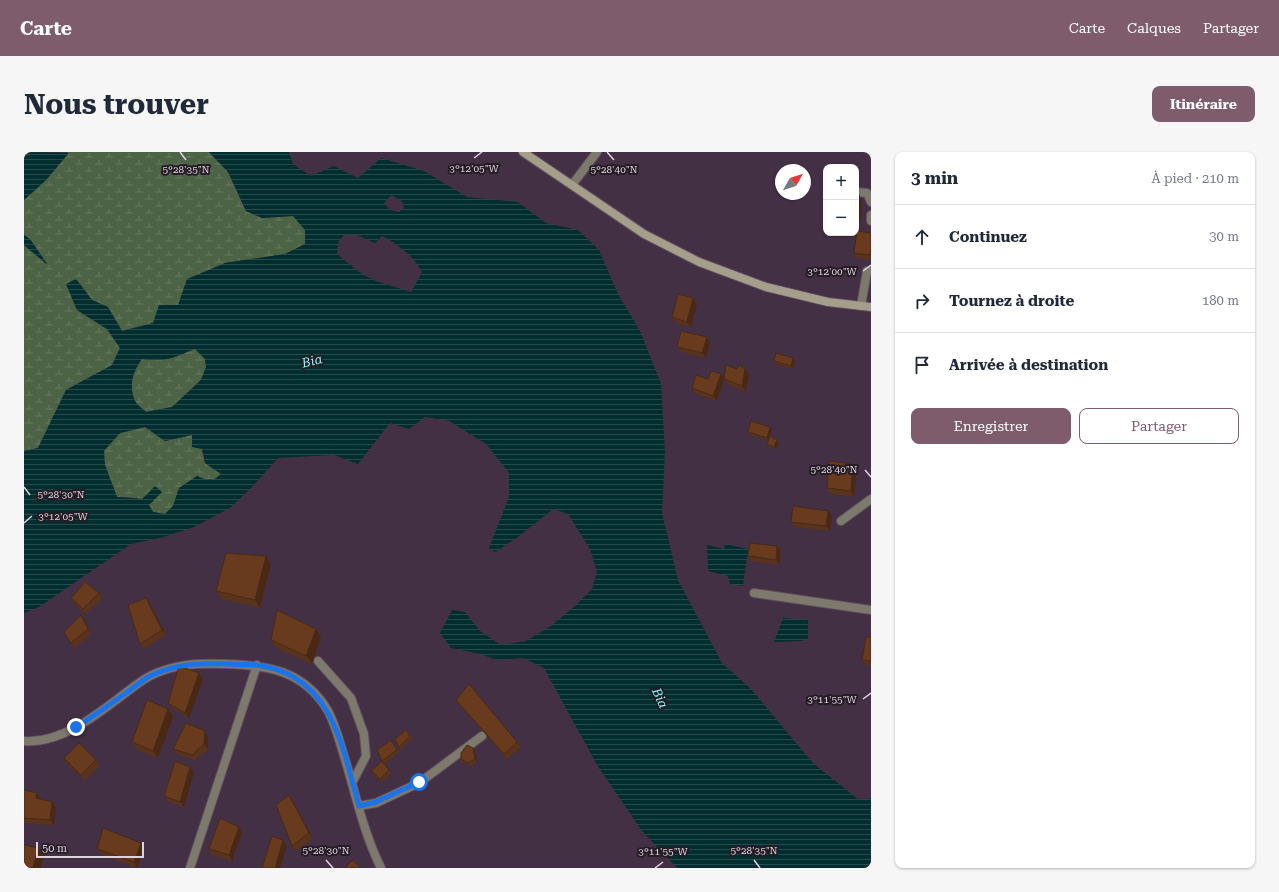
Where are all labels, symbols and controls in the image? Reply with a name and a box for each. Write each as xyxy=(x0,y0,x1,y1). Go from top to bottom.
text: Carte xyxy=(20,17,72,40)
text: Carte xyxy=(1069,20,1105,36)
text: Calques xyxy=(1127,20,1181,36)
text: Partager xyxy=(1203,20,1259,36)
button: Itinéraire xyxy=(1152,86,1255,122)
text: Nous trouver xyxy=(24,88,209,121)
text: 3°12'05"W xyxy=(449,163,500,174)
text: 5°28'35"N xyxy=(162,164,210,175)
text: 5°28'40"N xyxy=(590,164,638,175)
north arrow xyxy=(775,164,811,200)
map controls xyxy=(823,164,859,236)
button: + xyxy=(823,164,859,200)
text: 3 min xyxy=(911,168,958,188)
text: À pied · 210 m xyxy=(1152,171,1239,186)
button: − xyxy=(823,200,859,236)
icon: ahead xyxy=(911,226,933,248)
text: Continuez xyxy=(949,228,1027,246)
text: 30 m xyxy=(1209,229,1239,244)
text: 3°12'00"W xyxy=(807,266,858,277)
icon: right xyxy=(911,290,933,312)
text: Tournez à droite xyxy=(949,292,1074,310)
text: 180 m xyxy=(1202,293,1239,308)
water label: Bia xyxy=(299,351,324,371)
icon: arrive xyxy=(911,354,933,376)
text: Arrivée à destination xyxy=(949,356,1108,374)
button: Enregistrer xyxy=(911,408,1071,444)
button: Partager xyxy=(1079,408,1239,444)
text: 5°28'40"N xyxy=(810,464,858,475)
text: 5°28'30"N xyxy=(37,489,85,500)
text: 3°12'05"W xyxy=(38,511,89,522)
water label: Bia xyxy=(649,685,671,711)
text: 3°11'55"W xyxy=(807,694,858,705)
route end xyxy=(67,718,85,736)
route start xyxy=(410,773,428,791)
scale bar xyxy=(36,840,144,859)
text: 50 m xyxy=(42,842,67,855)
text: 5°28'30"N xyxy=(302,845,350,856)
text: 5°28'35"N xyxy=(730,845,778,856)
text: 3°11'55"W xyxy=(638,846,689,857)

